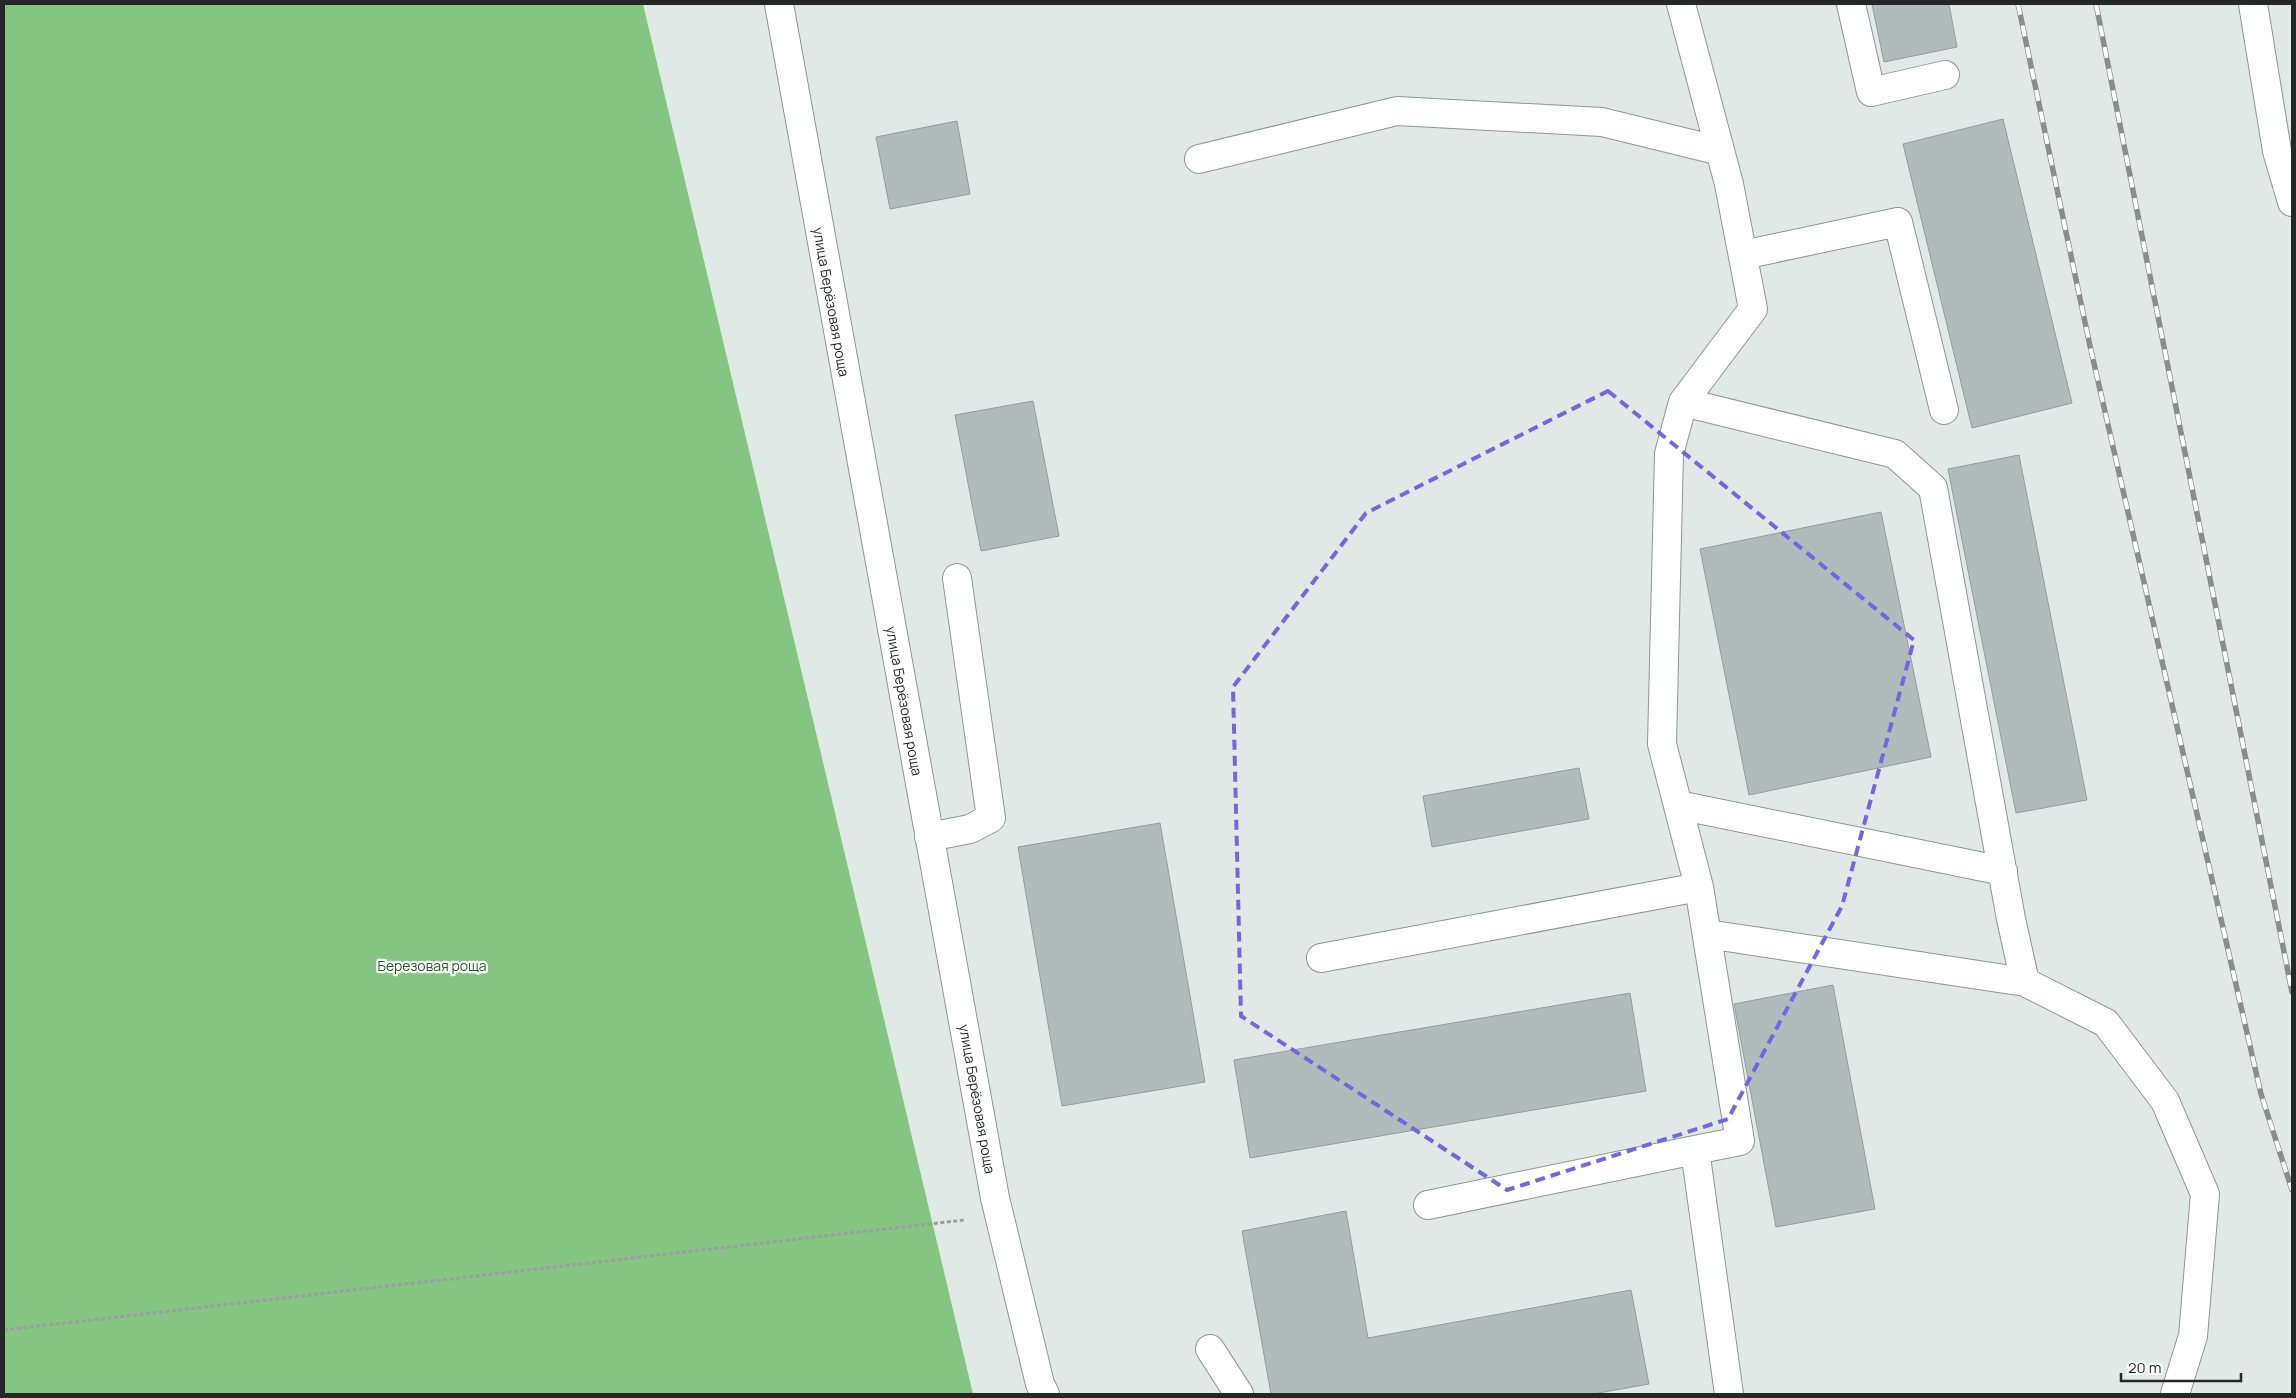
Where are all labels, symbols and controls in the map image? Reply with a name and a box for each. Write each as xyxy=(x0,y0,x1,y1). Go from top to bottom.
street label: улица Берёзовая роща xyxy=(809,226,854,378)
street label: улица Берёзовая роща xyxy=(882,625,927,777)
park label: Березовая роща xyxy=(377,956,487,975)
street label: улица Берёзовая роща xyxy=(955,1023,1000,1175)
scale bar xyxy=(2121,1350,2241,1382)
text: 20 m xyxy=(2128,1357,2161,1378)

